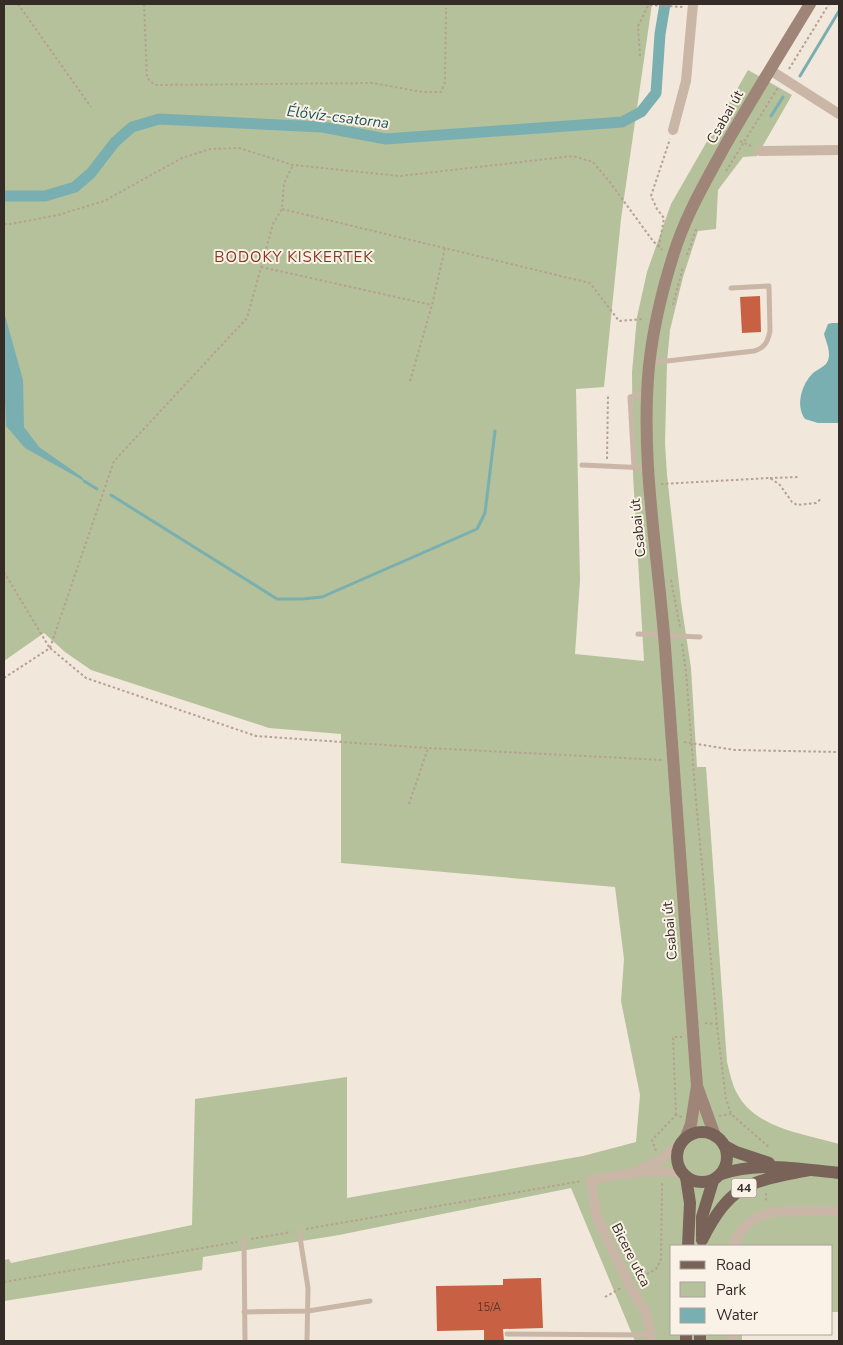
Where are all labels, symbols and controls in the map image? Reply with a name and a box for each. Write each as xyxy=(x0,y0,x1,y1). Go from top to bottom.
street label: Csabai út xyxy=(702,87,748,147)
water label: Élővíz-csatorna xyxy=(286,101,390,133)
district label: BODOKY KISKERTEK xyxy=(214,247,374,267)
street label: Csabai út xyxy=(625,498,651,558)
street label: Csabai út xyxy=(658,901,682,961)
road number: 44 xyxy=(732,1178,756,1198)
street label: Bicere utca xyxy=(607,1220,655,1290)
legend xyxy=(670,1245,833,1335)
text: Road xyxy=(716,1255,751,1275)
text: Park xyxy=(716,1280,746,1300)
house number: 15/A xyxy=(477,1300,501,1315)
text: Water xyxy=(716,1305,759,1325)

